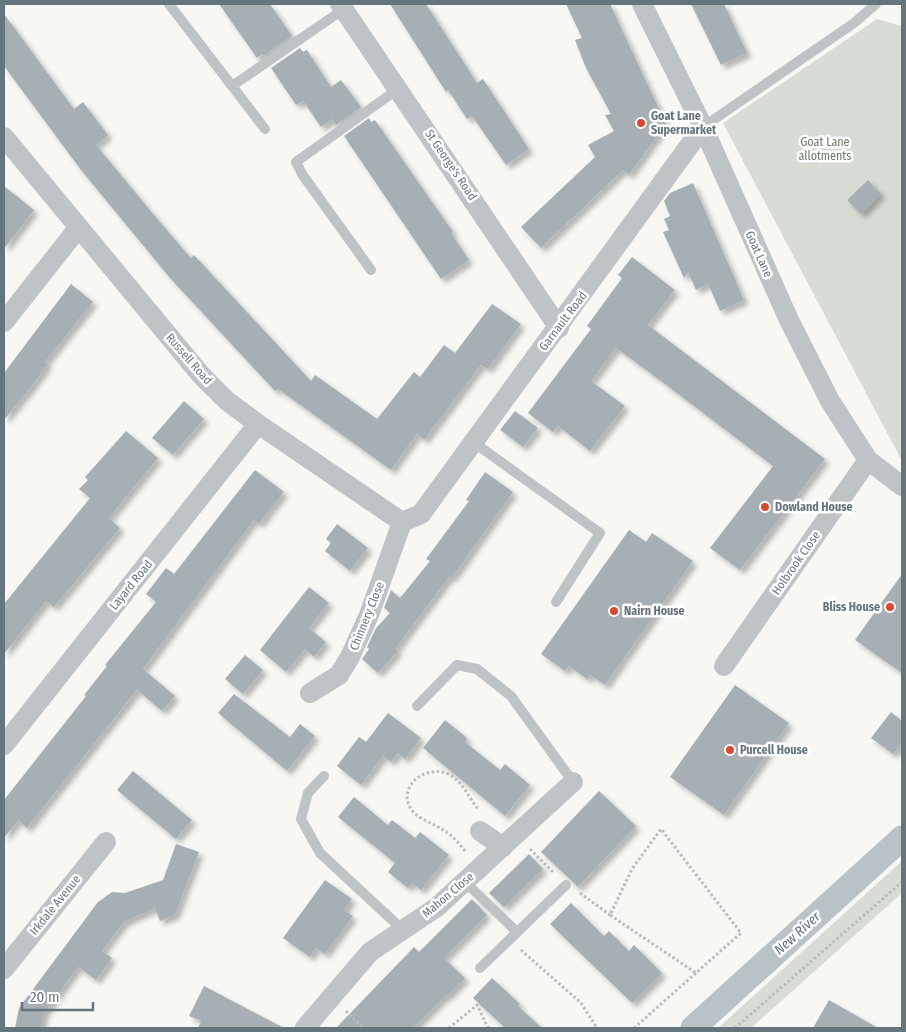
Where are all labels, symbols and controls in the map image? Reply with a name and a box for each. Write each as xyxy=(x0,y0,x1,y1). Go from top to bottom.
place label: Goat Lane Supermarket xyxy=(651,109,717,137)
marker: Goat Lane Supermarket xyxy=(635,117,647,129)
street label: St George's Road xyxy=(422,127,480,203)
park label: Goat Lane allotments xyxy=(799,135,851,163)
street label: Goat Lane xyxy=(743,229,775,279)
street label: Garnault Road xyxy=(536,289,590,353)
street label: Russell Road xyxy=(163,331,215,387)
place label: Dowland House xyxy=(775,500,853,514)
marker: Dowland House xyxy=(759,501,771,513)
street label: Holbrook Close xyxy=(769,528,823,598)
street label: Layard Road xyxy=(107,557,155,613)
street label: Chinnery Close xyxy=(347,580,387,652)
place label: Bliss House xyxy=(823,600,880,614)
marker: Bliss House xyxy=(884,601,896,613)
place label: Nairn House xyxy=(624,604,685,618)
marker: Nairn House xyxy=(608,605,620,617)
place label: Purcell House xyxy=(740,743,808,757)
marker: Purcell House xyxy=(724,744,736,756)
street label: Mahon Close xyxy=(420,869,477,920)
street label: Irkdale Avenue xyxy=(27,872,83,938)
water label: New River xyxy=(771,907,825,958)
scale bar xyxy=(22,980,94,1012)
text: 20 m xyxy=(30,988,60,1006)

